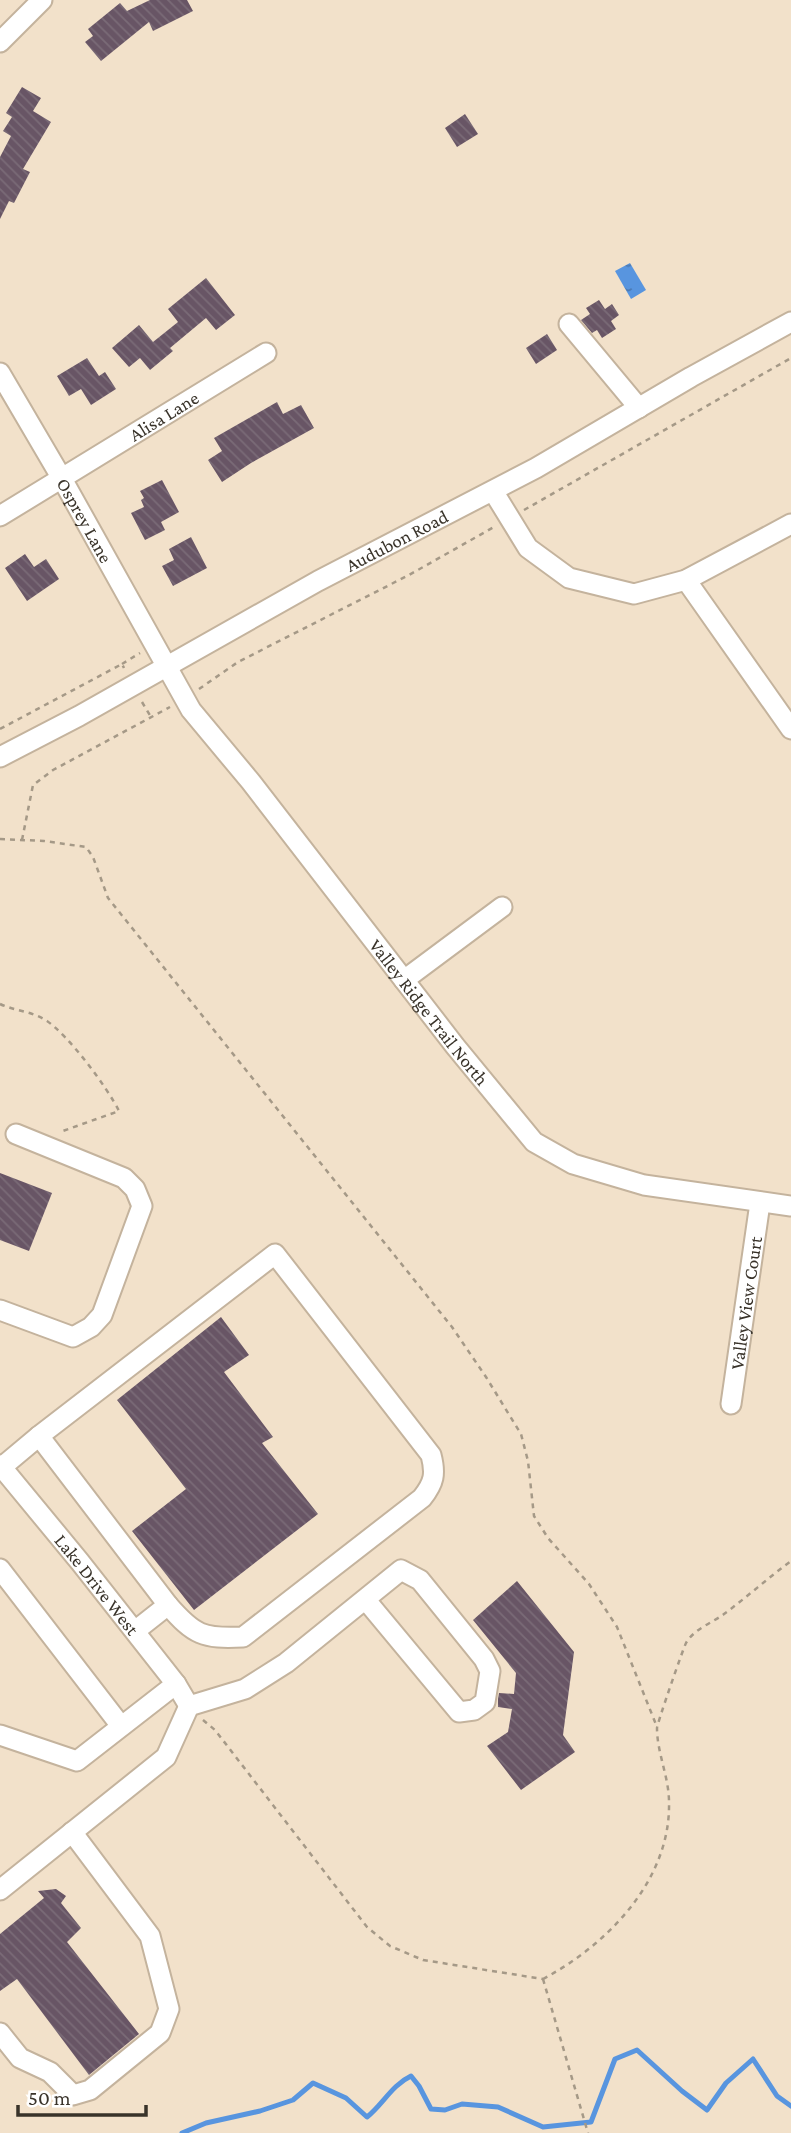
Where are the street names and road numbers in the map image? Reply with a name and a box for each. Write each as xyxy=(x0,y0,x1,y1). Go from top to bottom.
street label: Alisa Lane xyxy=(125,387,202,445)
street label: Osprey Lane xyxy=(53,474,117,567)
street label: Audubon Road xyxy=(342,506,452,576)
street label: Valley Ridge Trail North xyxy=(365,935,493,1090)
street label: Valley View Court xyxy=(726,1234,766,1371)
street label: Lake Drive West xyxy=(50,1530,144,1640)

